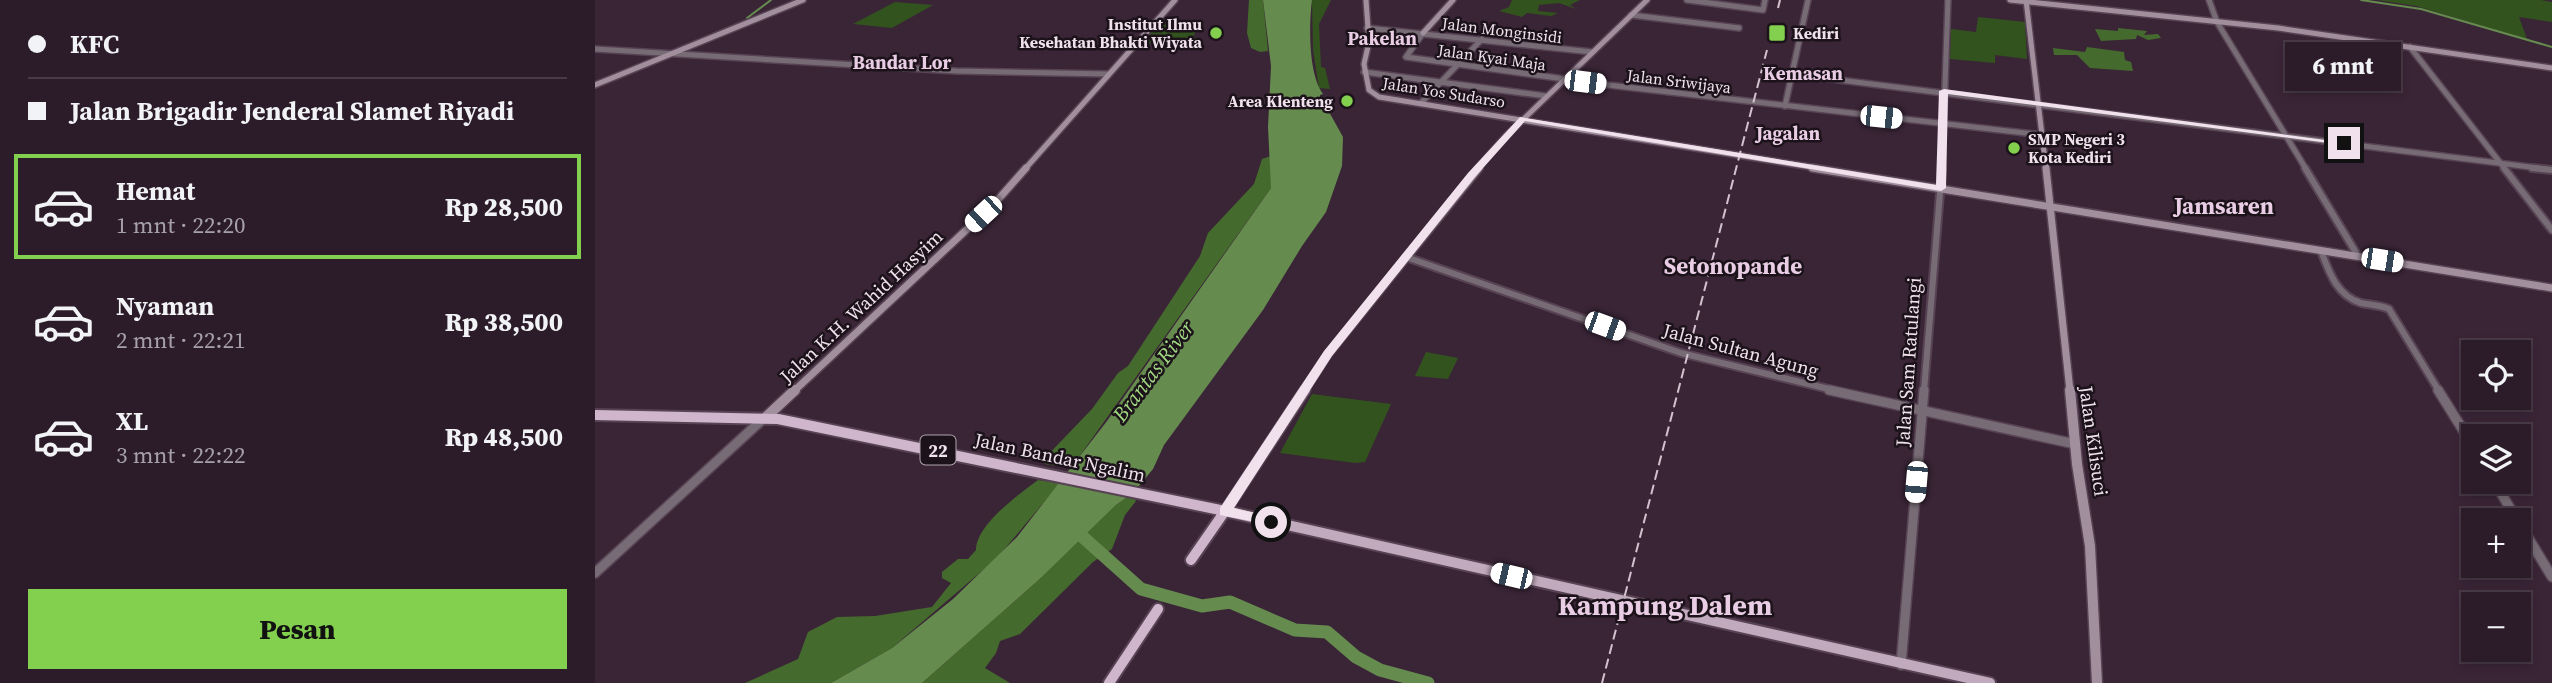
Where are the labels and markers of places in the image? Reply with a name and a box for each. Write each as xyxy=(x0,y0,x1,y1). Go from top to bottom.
place label: Institut Ilmu Kesehatan Bhakti Wiyata xyxy=(1019,13,1202,53)
place label: Kediri xyxy=(1793,22,1839,44)
marker: Kediri xyxy=(1767,23,1787,43)
marker: Institut Ilmu Kesehatan Bhakti Wiyata xyxy=(1208,25,1224,41)
place label: Area Klenteng xyxy=(1228,90,1333,112)
marker: Area Klenteng xyxy=(1339,93,1355,109)
place label: SMP Negeri 3 Kota Kediri xyxy=(2028,128,2125,168)
marker: SMP Negeri 3 Kota Kediri xyxy=(2006,140,2022,156)

